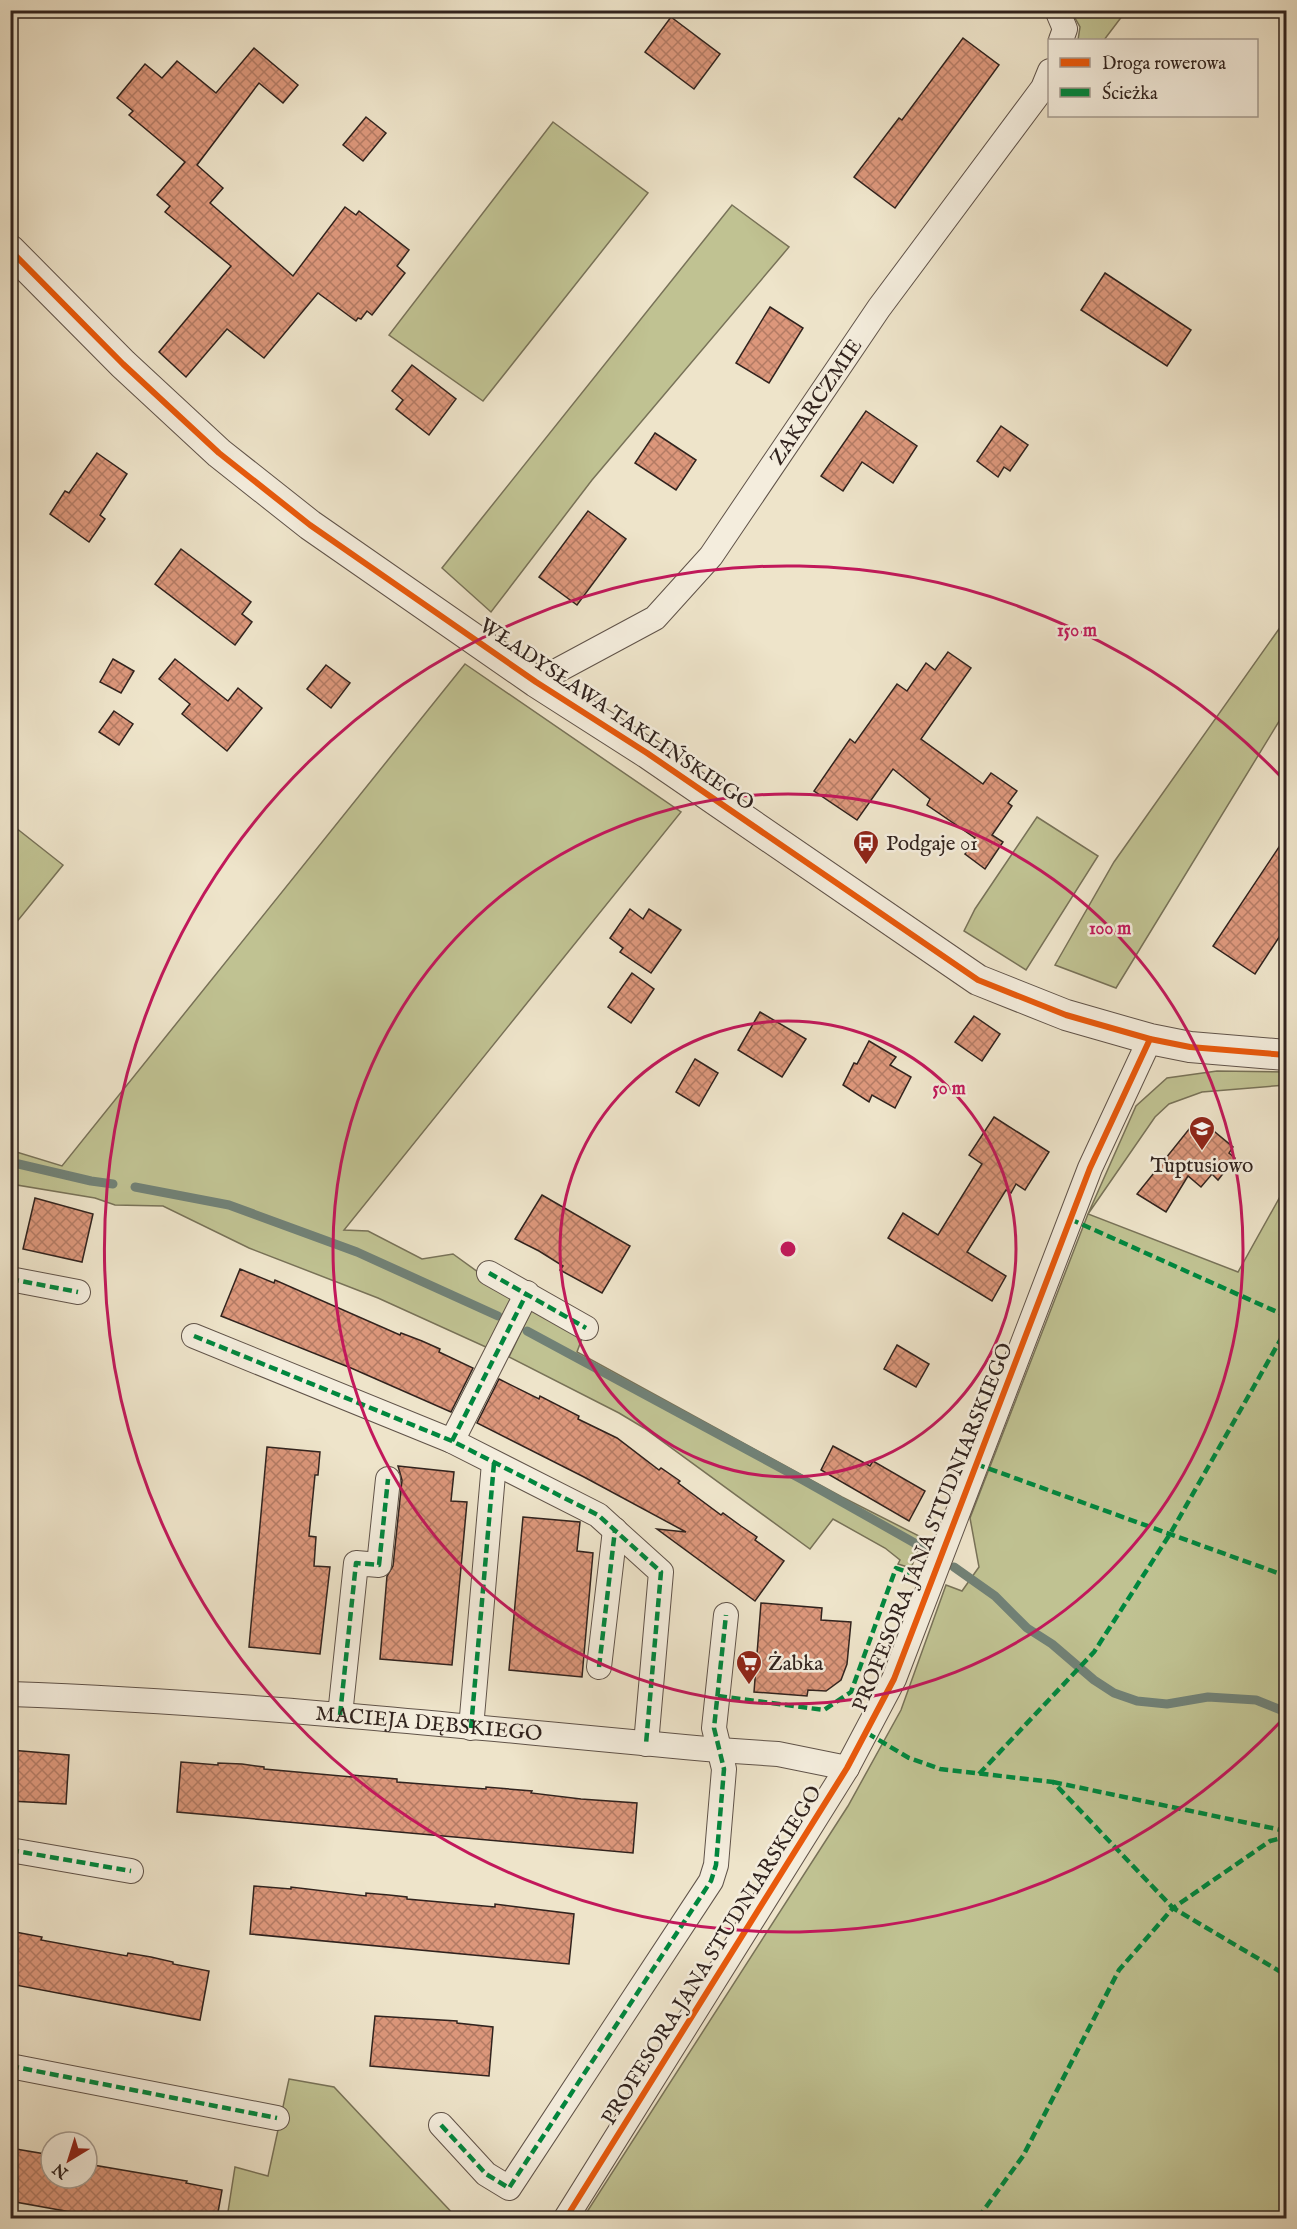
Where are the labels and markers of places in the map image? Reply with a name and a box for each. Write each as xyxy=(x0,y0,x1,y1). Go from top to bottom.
bus stop icon: Podgaje 01 xyxy=(851,828,881,866)
place label: Podgaje 01 xyxy=(886,831,978,858)
school or university icon: Tuptusiowo xyxy=(1187,1114,1217,1152)
place label: Tuptusiowo xyxy=(1151,1153,1253,1180)
centre of rings xyxy=(778,1239,798,1259)
supermarket icon: Żabka xyxy=(734,1648,764,1686)
place label: Żabka xyxy=(768,1651,824,1678)

